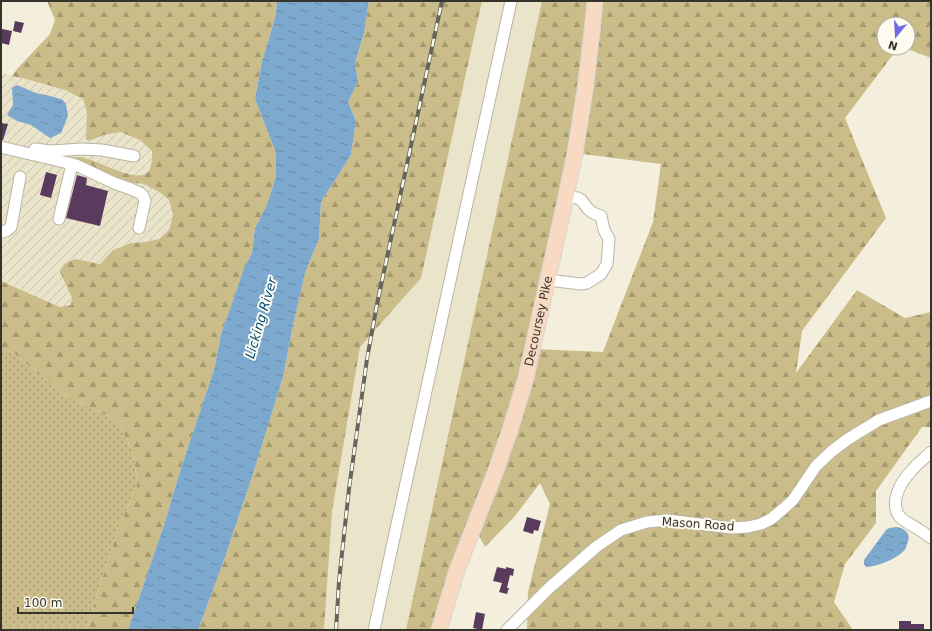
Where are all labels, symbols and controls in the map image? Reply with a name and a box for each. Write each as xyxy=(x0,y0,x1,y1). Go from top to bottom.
north arrow xyxy=(876,16,916,56)
text: N xyxy=(887,37,899,53)
water label: Licking River xyxy=(242,274,280,360)
street label: Decoursey Pike xyxy=(522,275,555,368)
street label: Mason Road xyxy=(661,514,735,534)
scale bar xyxy=(18,589,133,615)
text: 100 m xyxy=(24,596,62,610)

